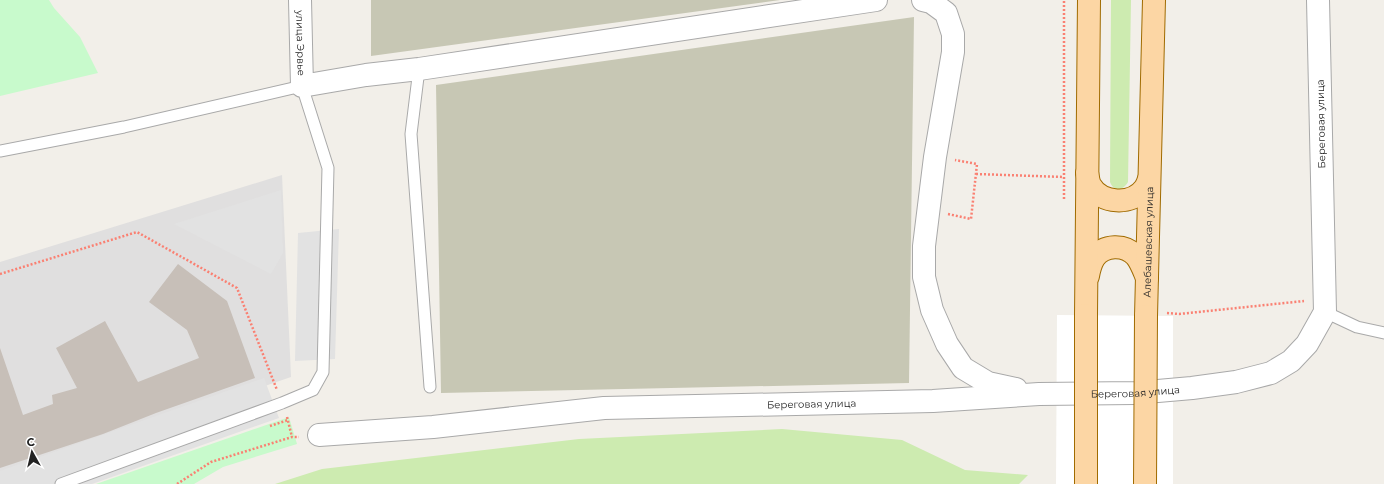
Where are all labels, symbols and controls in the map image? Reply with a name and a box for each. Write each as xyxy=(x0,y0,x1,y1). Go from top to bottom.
street label: улица Эрвье xyxy=(294,9,308,76)
street label: Береговая улица xyxy=(1314,79,1328,169)
street label: Алебашевская улица xyxy=(1140,186,1156,298)
street label: Береговая улица xyxy=(1091,383,1180,400)
street label: Береговая улица xyxy=(767,396,856,411)
north arrow xyxy=(12,432,52,472)
text: С xyxy=(26,435,36,450)

